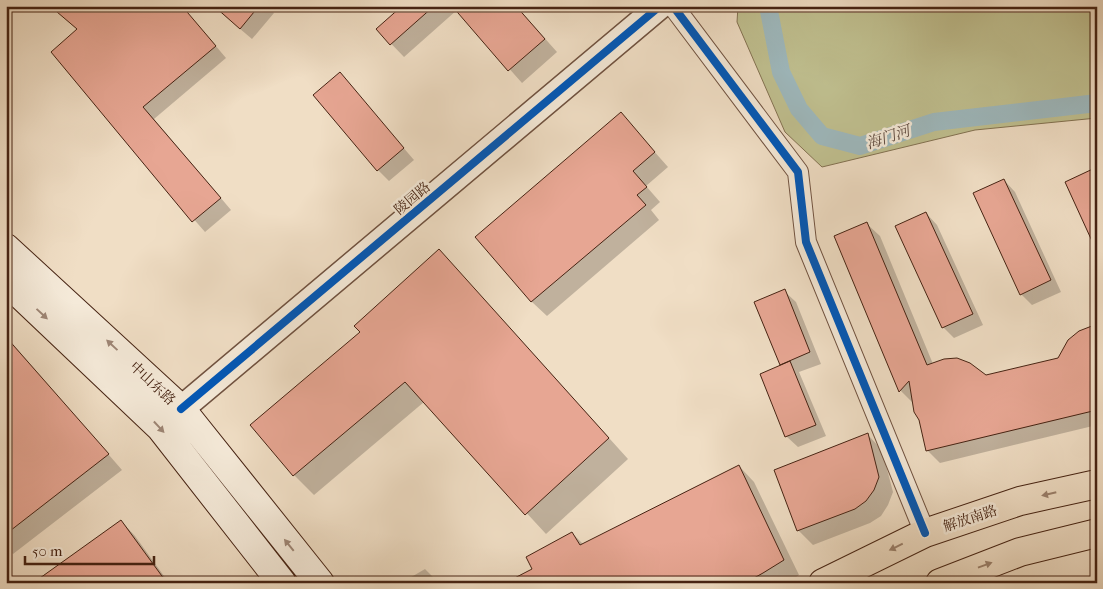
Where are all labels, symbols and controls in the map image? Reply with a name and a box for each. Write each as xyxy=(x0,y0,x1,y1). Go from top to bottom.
water label: 海门河 xyxy=(864,121,915,153)
street label: 陵园路 xyxy=(391,178,434,218)
one-way arrow xyxy=(35,308,47,320)
one-way arrow xyxy=(106,339,118,351)
street label: 中山东路 xyxy=(126,358,179,409)
one-way arrow xyxy=(153,420,165,432)
one-way arrow xyxy=(1041,491,1057,499)
street label: 解放南路 xyxy=(941,502,999,535)
scale bar xyxy=(25,534,154,566)
one-way arrow xyxy=(284,539,295,552)
text: 50 m xyxy=(32,542,63,560)
one-way arrow xyxy=(889,543,903,551)
one-way arrow xyxy=(978,561,993,569)

